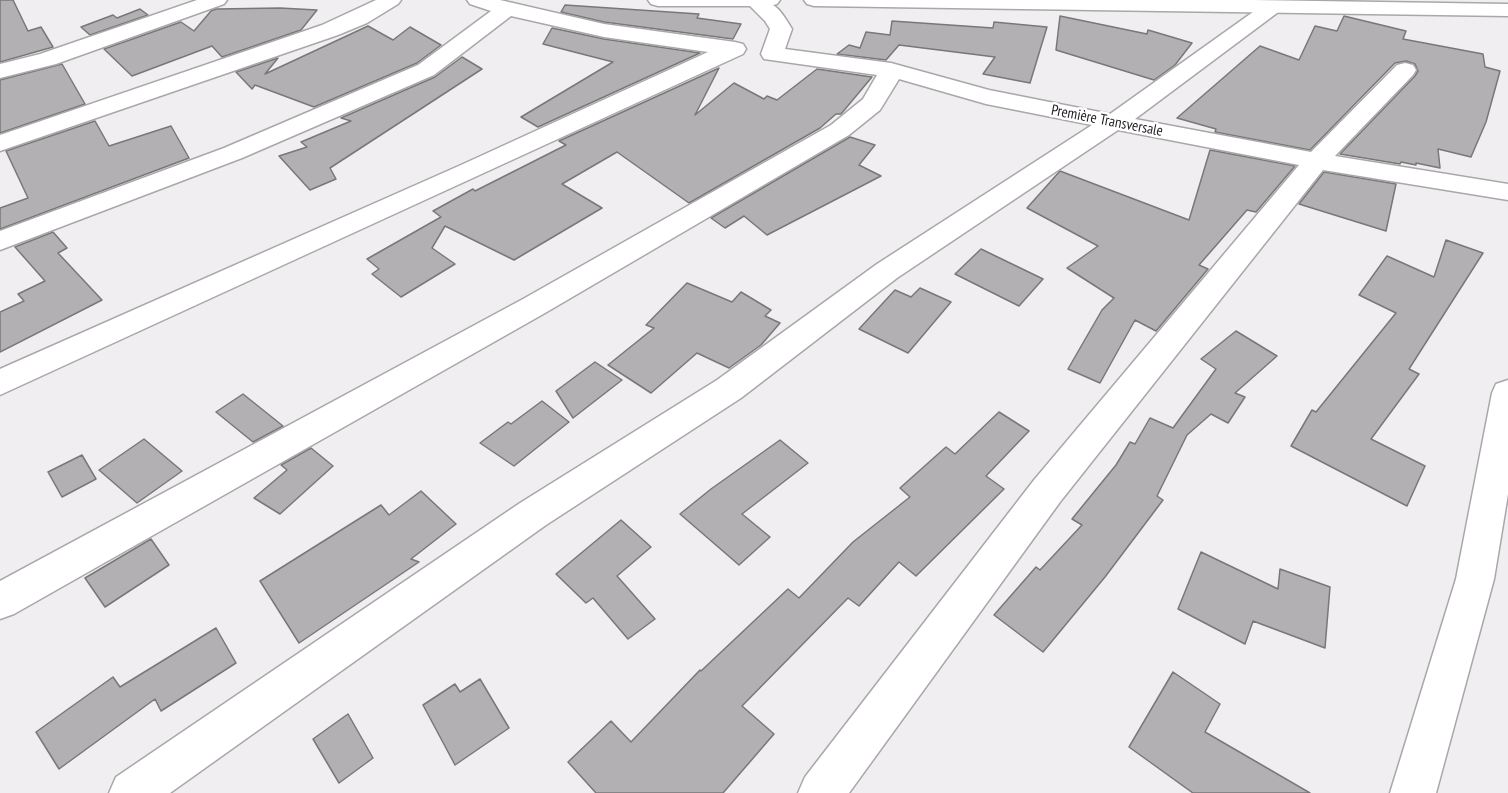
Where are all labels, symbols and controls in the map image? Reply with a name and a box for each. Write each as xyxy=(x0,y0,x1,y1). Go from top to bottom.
street label: Première Transversale xyxy=(1050,101,1164,141)

